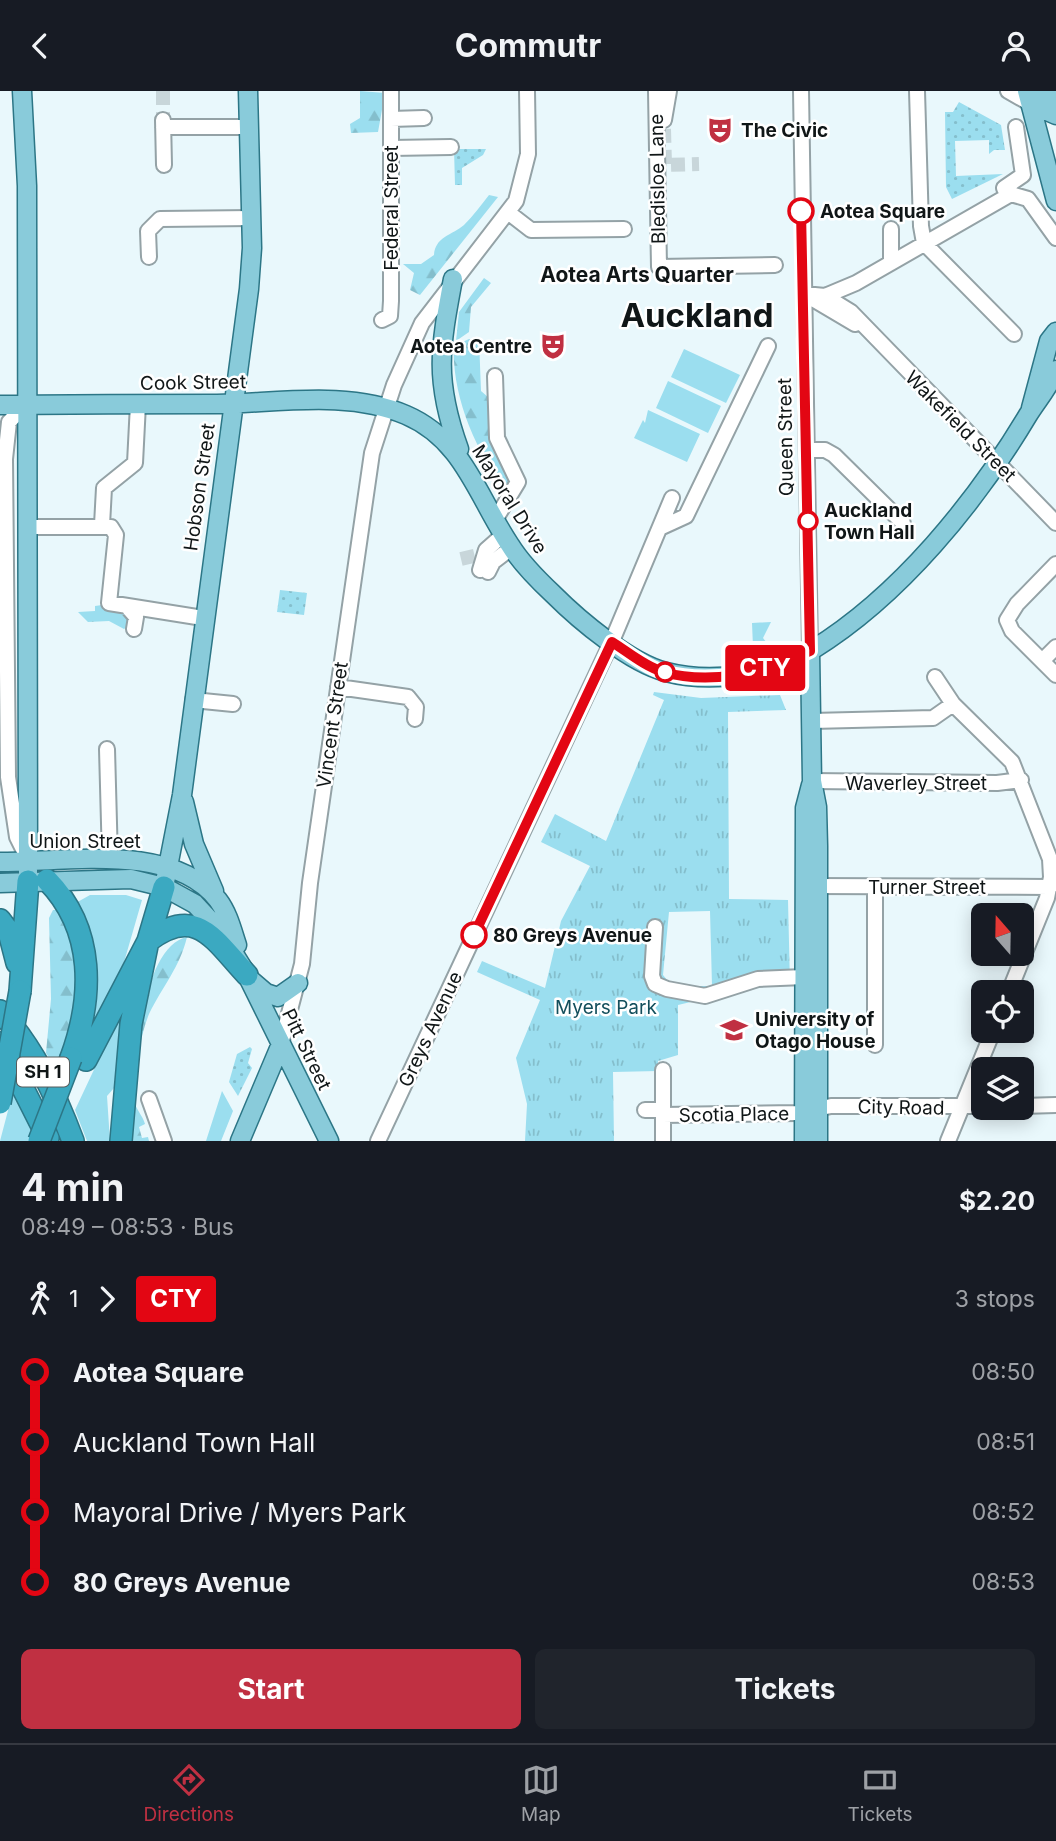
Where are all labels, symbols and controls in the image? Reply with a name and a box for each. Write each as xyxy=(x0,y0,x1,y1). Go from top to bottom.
text: Commutr xyxy=(455,26,601,65)
icon: back xyxy=(21,27,59,65)
icon: person xyxy=(997,27,1035,65)
street label: Bledisloe Lane xyxy=(645,114,670,244)
theatre icon: The Civic xyxy=(705,115,735,145)
place label: The Civic xyxy=(741,119,828,142)
street label: Federal Street xyxy=(380,145,403,271)
marker: Aotea Square xyxy=(788,198,814,224)
place label: Aotea Square xyxy=(820,200,945,223)
district label: Aotea Arts Quarter xyxy=(540,262,734,287)
district label: Auckland xyxy=(620,295,774,335)
theatre icon: Aotea Centre xyxy=(538,331,568,361)
place label: Aotea Centre xyxy=(410,335,532,358)
street label: Wakefield Street xyxy=(900,366,1021,487)
street label: Cook Street xyxy=(140,370,246,395)
street label: Queen Street xyxy=(773,378,798,496)
street label: Hobson Street xyxy=(179,422,220,552)
street label: Mayoral Drive xyxy=(467,441,552,558)
place label: Auckland Town Hall xyxy=(824,499,915,544)
marker: Auckland Town Hall xyxy=(798,511,818,531)
line badge: CTY xyxy=(725,645,805,691)
text: CTY xyxy=(739,653,791,682)
street label: Vincent Street xyxy=(312,660,353,790)
unlabelled marker xyxy=(655,662,675,682)
street label: Waverley Street xyxy=(845,772,987,795)
street label: Union Street xyxy=(29,830,141,853)
street label: Turner Street xyxy=(868,876,986,899)
north arrow xyxy=(971,903,1034,966)
map controls xyxy=(971,903,1034,1120)
marker: 80 Greys Avenue xyxy=(461,922,487,948)
place label: 80 Greys Avenue xyxy=(493,924,652,947)
street label: Greys Avenue xyxy=(394,968,467,1090)
button: locate xyxy=(971,980,1034,1043)
park label: Myers Park xyxy=(555,996,657,1019)
street label: Pitt Street xyxy=(277,1005,336,1094)
place label: University of Otago House xyxy=(755,1008,876,1053)
school or university icon: University of Otago House xyxy=(719,1015,749,1045)
road number: SH 1 xyxy=(17,1057,69,1087)
button: layers xyxy=(971,1057,1034,1120)
street label: City Road xyxy=(857,1095,945,1120)
street label: Scotia Place xyxy=(679,1102,790,1127)
text: 4 min xyxy=(21,1164,124,1210)
text: $2.20 xyxy=(959,1185,1035,1216)
text: 08:49 – 08:53 · Bus xyxy=(21,1213,234,1241)
icon: walk xyxy=(21,1280,59,1318)
icon: forward xyxy=(88,1280,126,1318)
text: CTY xyxy=(150,1284,202,1313)
text: 1 xyxy=(69,1285,78,1313)
text: 3 stops xyxy=(955,1285,1035,1313)
text: Aotea Square xyxy=(73,1357,244,1388)
text: 08:50 xyxy=(971,1358,1035,1386)
text: Auckland Town Hall xyxy=(73,1427,315,1458)
text: 08:51 xyxy=(976,1428,1035,1456)
text: Mayoral Drive / Myers Park xyxy=(73,1497,406,1528)
text: 08:52 xyxy=(972,1498,1035,1526)
text: 80 Greys Avenue xyxy=(73,1567,291,1598)
text: 08:53 xyxy=(971,1568,1035,1596)
button: Start xyxy=(21,1649,521,1729)
button: Tickets xyxy=(535,1649,1035,1729)
tab: Directions xyxy=(144,1761,234,1826)
tab: Map xyxy=(521,1761,561,1826)
tab: Tickets xyxy=(848,1761,912,1826)

